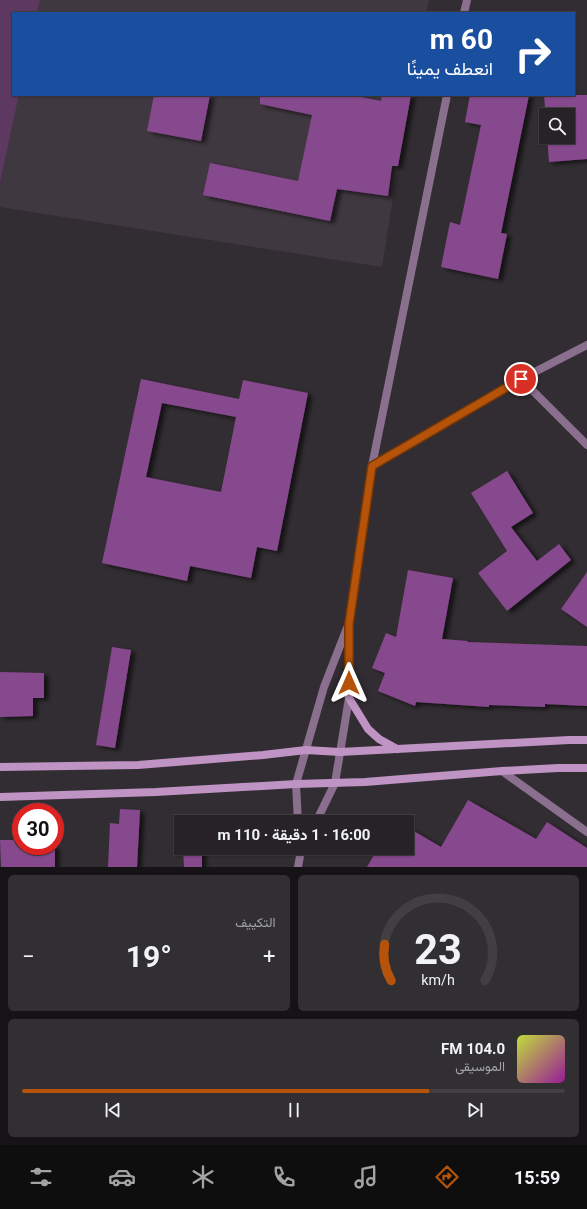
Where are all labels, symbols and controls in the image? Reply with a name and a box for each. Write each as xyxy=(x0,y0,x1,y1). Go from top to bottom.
text: 60 m xyxy=(430,23,493,56)
icon: right xyxy=(507,28,559,80)
text: انعطف يمينًا xyxy=(407,58,493,79)
map controls xyxy=(539,108,575,144)
button: search xyxy=(539,108,575,144)
pin xyxy=(504,362,538,396)
icon: arrive xyxy=(510,368,532,390)
position arrow xyxy=(328,662,370,704)
speed limit sign: 30 xyxy=(12,803,64,855)
text: 16:00 · 1 دقيقة · 110 m xyxy=(218,826,370,844)
text: التكييف xyxy=(235,915,276,930)
text: 23 xyxy=(414,925,462,974)
text: 19° xyxy=(126,939,172,974)
text: − xyxy=(22,944,35,969)
text: + xyxy=(263,944,275,969)
text: km/h xyxy=(421,972,455,988)
text: 104.0 FM xyxy=(441,1040,505,1058)
text: الموسيقى xyxy=(455,1059,505,1074)
icon: previous xyxy=(102,1099,124,1121)
icon: pause xyxy=(283,1099,305,1121)
icon: next xyxy=(464,1099,486,1121)
icon: filters xyxy=(27,1163,55,1191)
icon: car xyxy=(108,1163,136,1191)
icon: climate xyxy=(189,1163,217,1191)
icon: phone xyxy=(270,1163,298,1191)
icon: music xyxy=(352,1163,380,1191)
icon: directions xyxy=(433,1163,461,1191)
text: 15:59 xyxy=(514,1167,560,1188)

